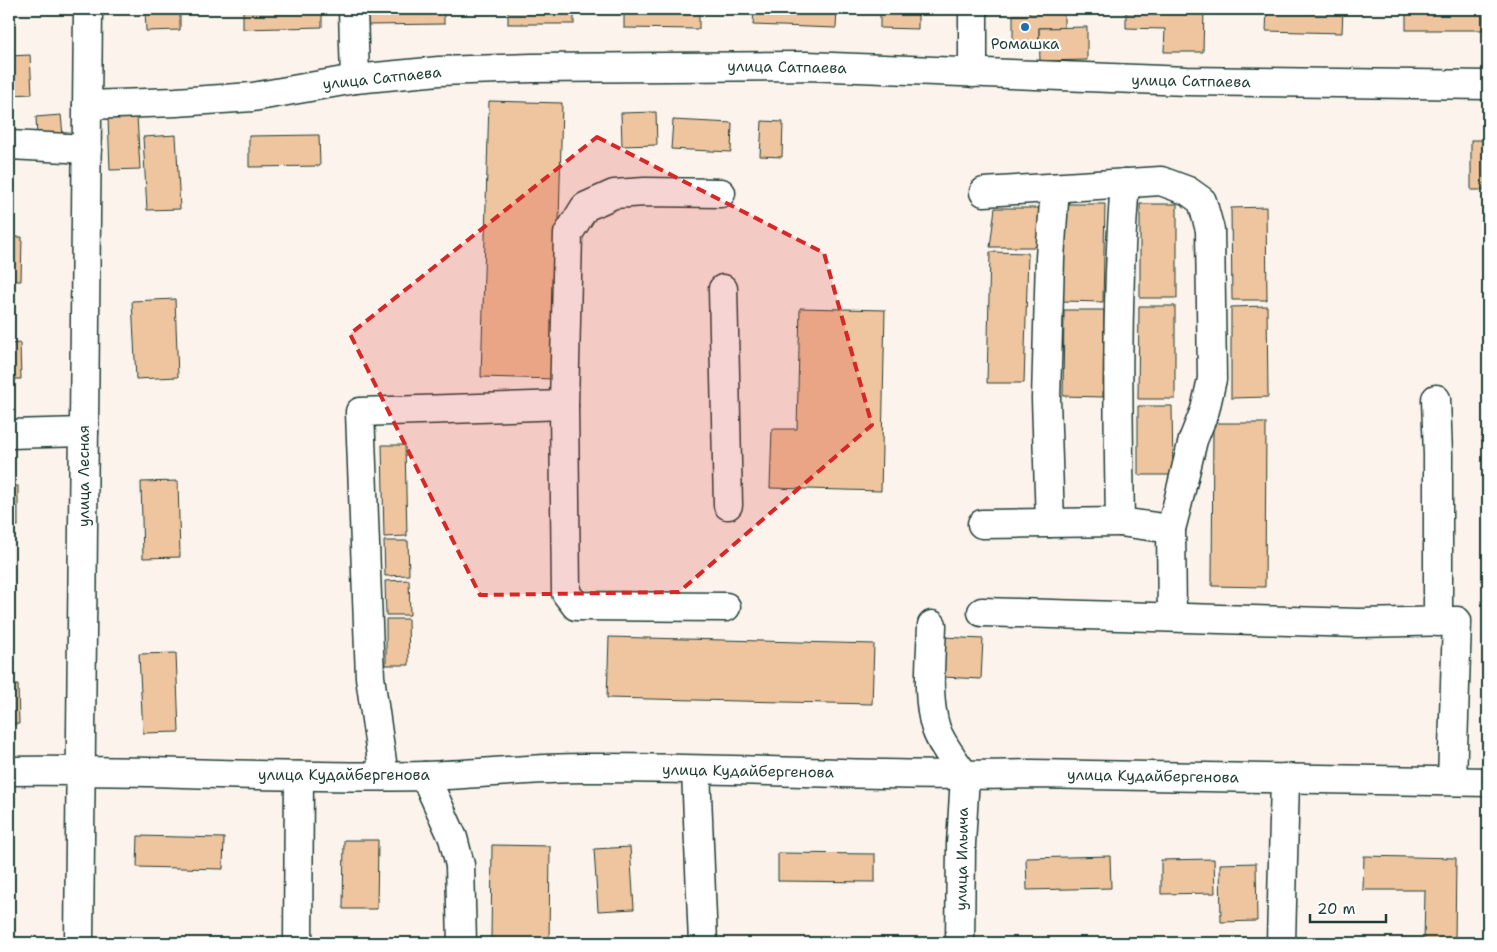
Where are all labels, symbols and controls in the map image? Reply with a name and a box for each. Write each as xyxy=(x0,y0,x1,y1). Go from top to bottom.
marker: Ромашка xyxy=(1019,21,1031,33)
place label: Ромашка xyxy=(991,34,1060,54)
street label: улица Сатпаева xyxy=(727,56,847,78)
street label: улица Сатпаева xyxy=(322,62,443,94)
street label: улица Сатпаева xyxy=(1131,70,1251,92)
street label: улица Лесная xyxy=(74,425,94,527)
street label: улица Кудайбергенова xyxy=(662,760,835,783)
street label: улица Кудайбергенова xyxy=(258,765,431,785)
street label: улица Кудайбергенова xyxy=(1067,765,1240,788)
street label: улица Ильича xyxy=(951,806,973,911)
scale bar xyxy=(1310,892,1386,924)
text: 20 m xyxy=(1317,899,1356,919)

